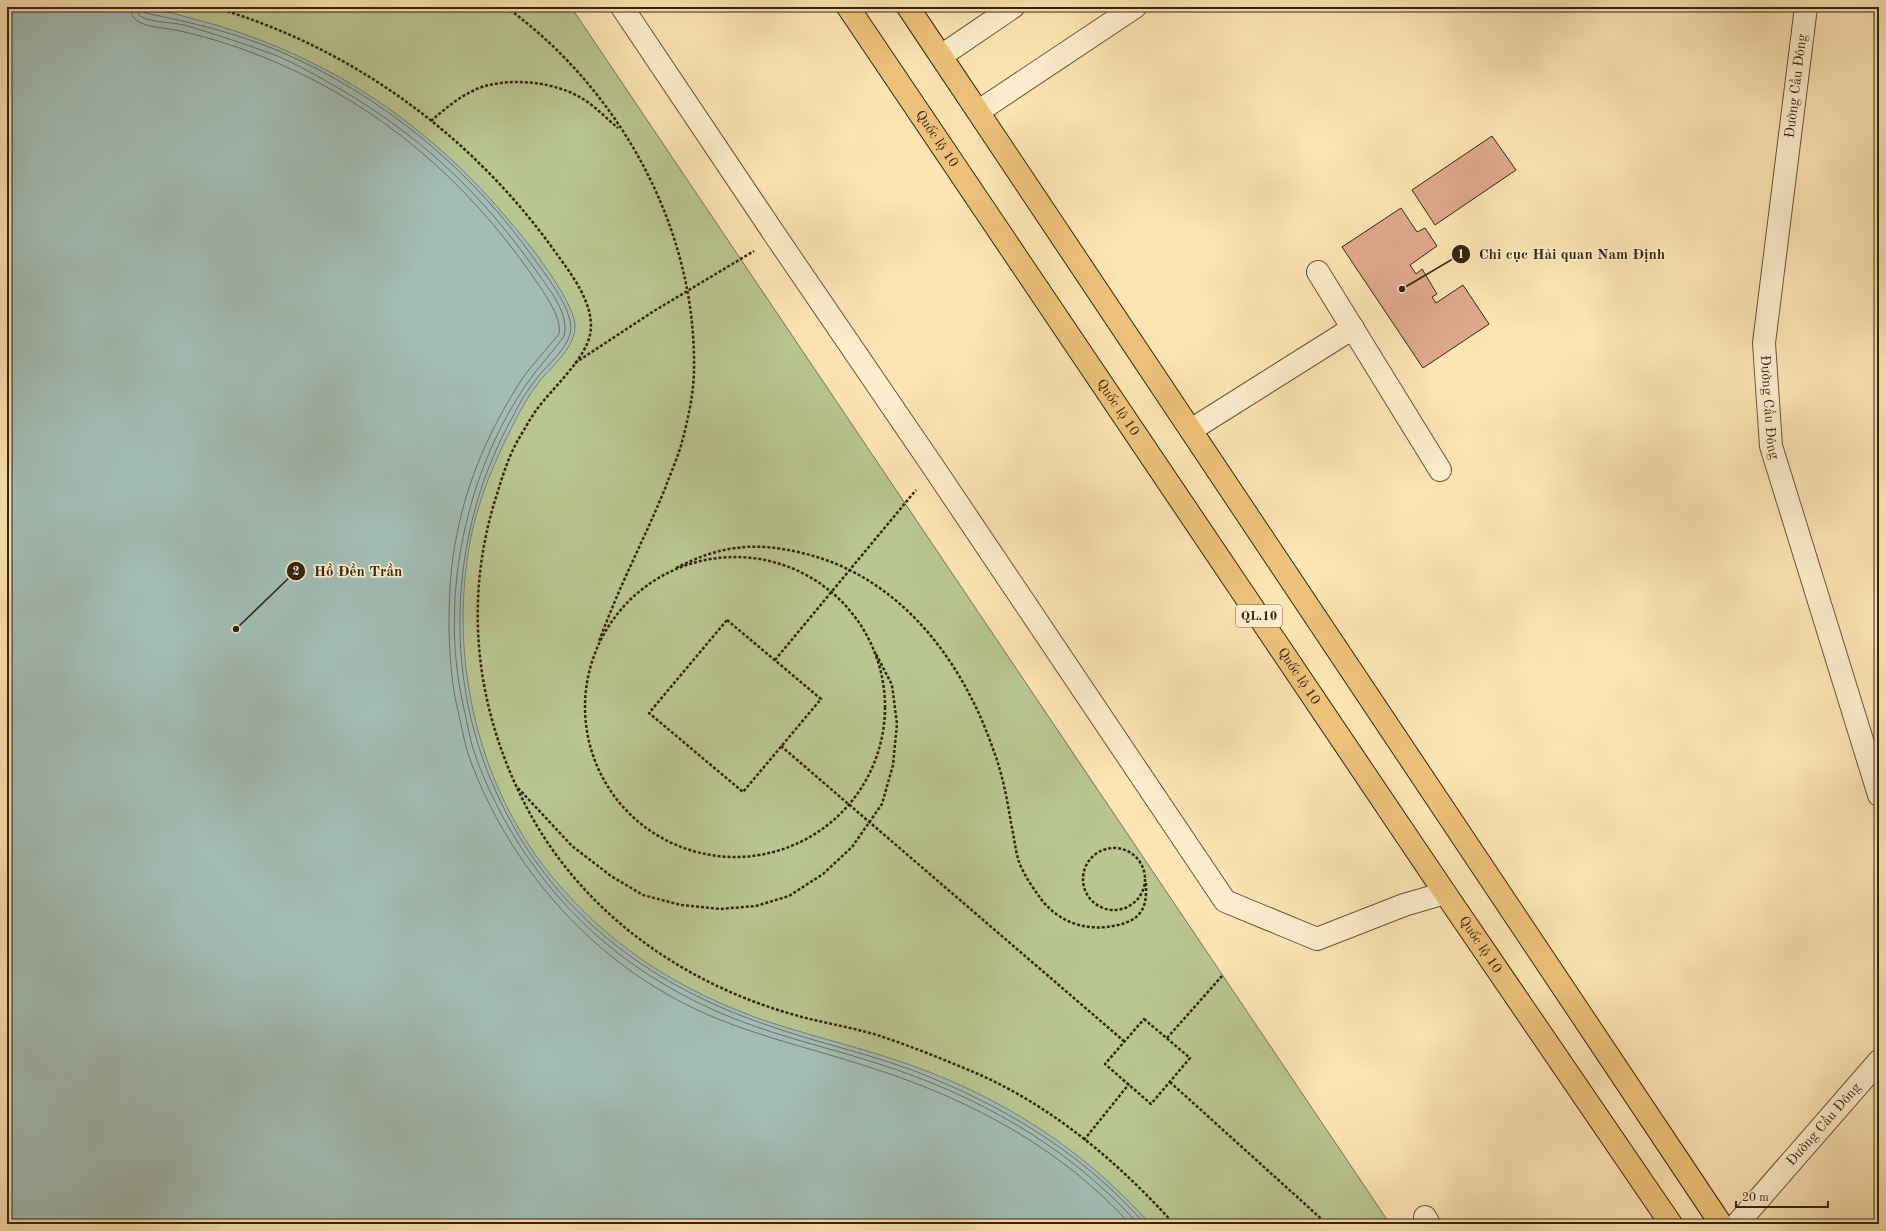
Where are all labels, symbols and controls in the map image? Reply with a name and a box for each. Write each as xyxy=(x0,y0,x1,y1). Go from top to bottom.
street label: Đường Cầu Đông xyxy=(1781,33,1809,139)
street label: Quốc lộ 10 xyxy=(913,108,961,170)
callout: Chi cục Hải quan Nam Định xyxy=(1451,241,1674,268)
text: Chi cục Hải quan Nam Định xyxy=(1479,248,1665,263)
text: 1 xyxy=(1458,249,1464,261)
street label: Đường Cầu Đông xyxy=(1758,354,1782,461)
street label: Quốc lộ 10 xyxy=(1094,377,1142,438)
callout: Hồ Đền Trần xyxy=(286,557,411,584)
text: Hồ Đền Trần xyxy=(314,563,402,580)
text: 2 xyxy=(293,566,300,578)
road number: QL.10 xyxy=(1236,605,1282,627)
street label: Quốc lộ 10 xyxy=(1275,645,1323,707)
street label: Quốc lộ 10 xyxy=(1456,914,1504,976)
street label: Đường Cầu Đông xyxy=(1784,1080,1864,1169)
scale bar xyxy=(1736,1183,1828,1209)
text: 20 m xyxy=(1742,1192,1769,1204)

